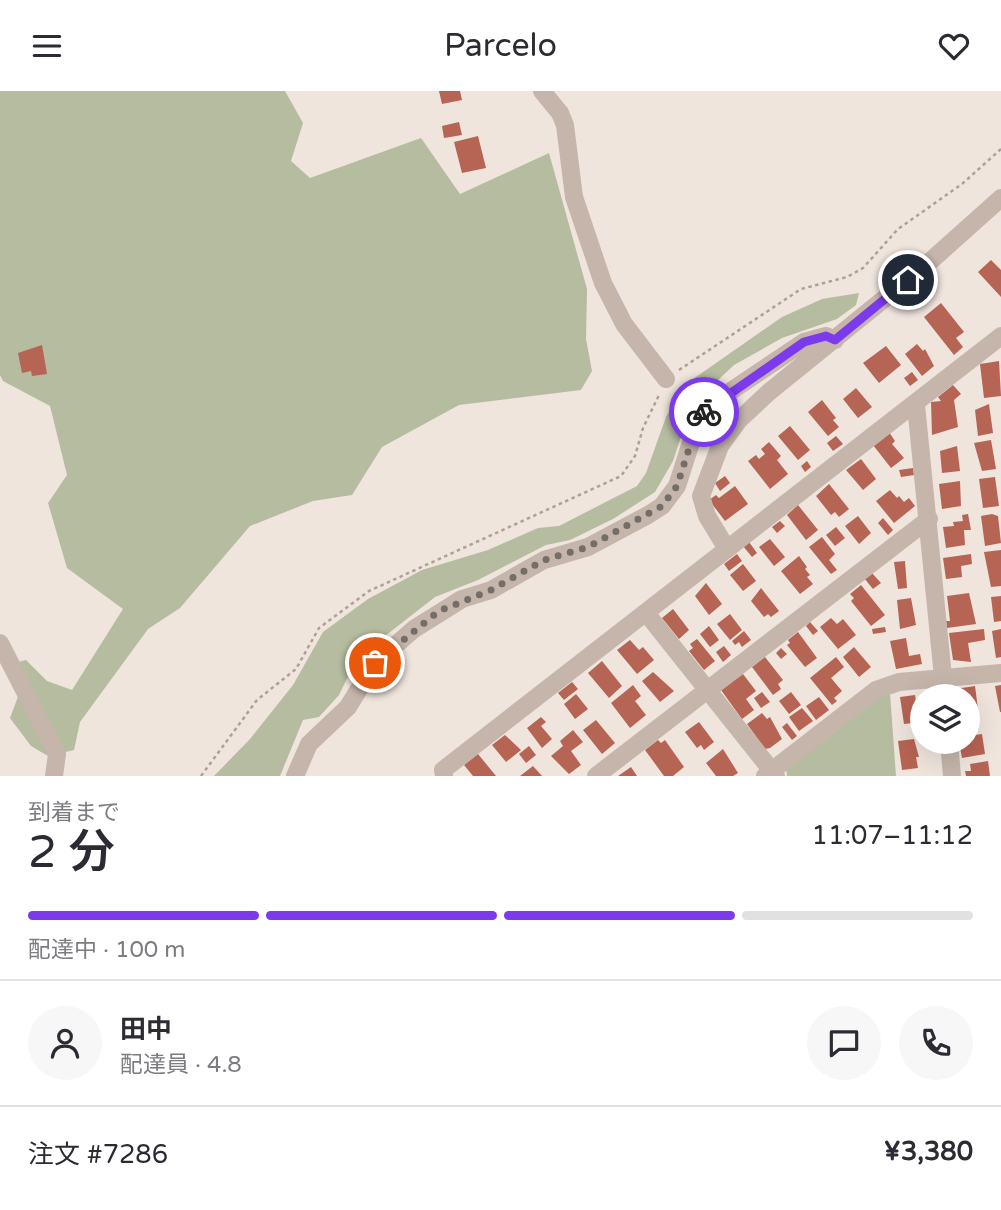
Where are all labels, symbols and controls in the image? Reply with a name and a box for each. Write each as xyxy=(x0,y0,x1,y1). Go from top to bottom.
icon: menu xyxy=(28,27,66,65)
text: Parcelo xyxy=(444,27,557,65)
icon: heart xyxy=(935,27,973,65)
pin xyxy=(878,250,938,310)
icon: home xyxy=(889,261,927,299)
courier xyxy=(669,377,739,447)
icon: bike xyxy=(685,393,723,431)
pin xyxy=(345,633,405,693)
icon: bag xyxy=(356,644,394,682)
map controls xyxy=(910,684,980,754)
button: layers xyxy=(910,684,980,754)
text: 到着まで xyxy=(28,799,120,827)
text: 11:07–11:12 xyxy=(812,820,973,851)
text: 2 分 xyxy=(28,825,115,880)
text: 配達中 · 100 m xyxy=(28,936,185,964)
button: person xyxy=(28,1006,102,1080)
button: chat xyxy=(807,1006,881,1080)
button: phone xyxy=(899,1006,973,1080)
text: 田中 xyxy=(120,1014,172,1045)
text: 配達員 · 4.8 xyxy=(120,1051,242,1079)
text: ¥3,380 xyxy=(884,1136,973,1167)
text: 注文 #7286 xyxy=(28,1139,168,1170)

